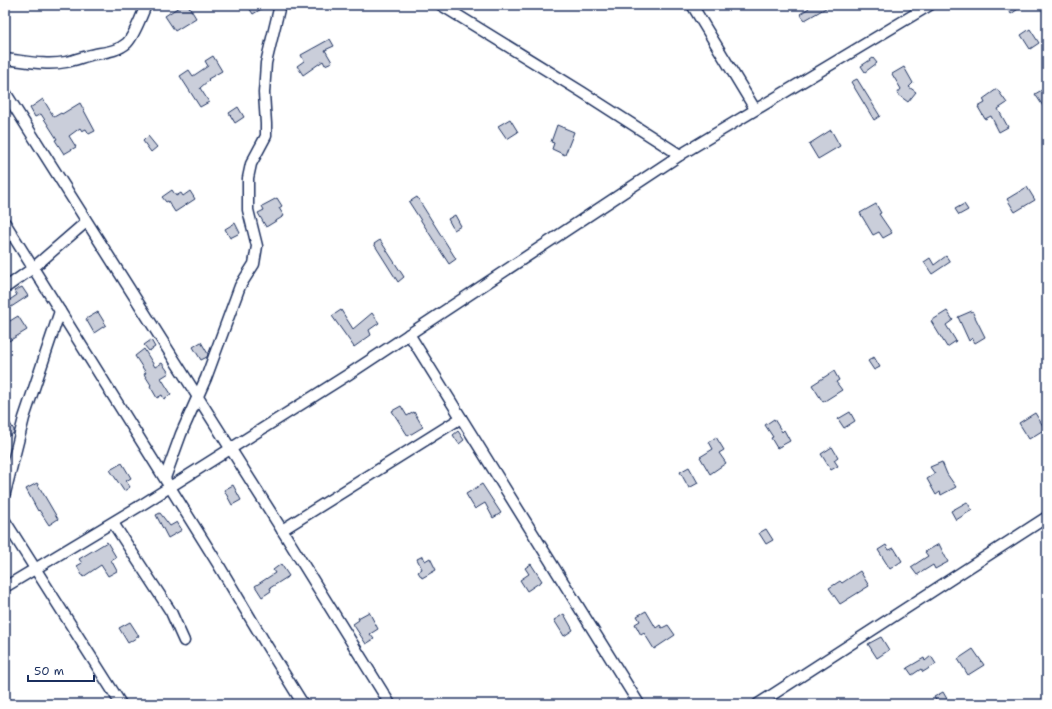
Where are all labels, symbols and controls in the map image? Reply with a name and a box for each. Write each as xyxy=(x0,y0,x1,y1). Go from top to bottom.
scale bar xyxy=(28,657,94,683)
text: 50 m xyxy=(34,663,64,679)

